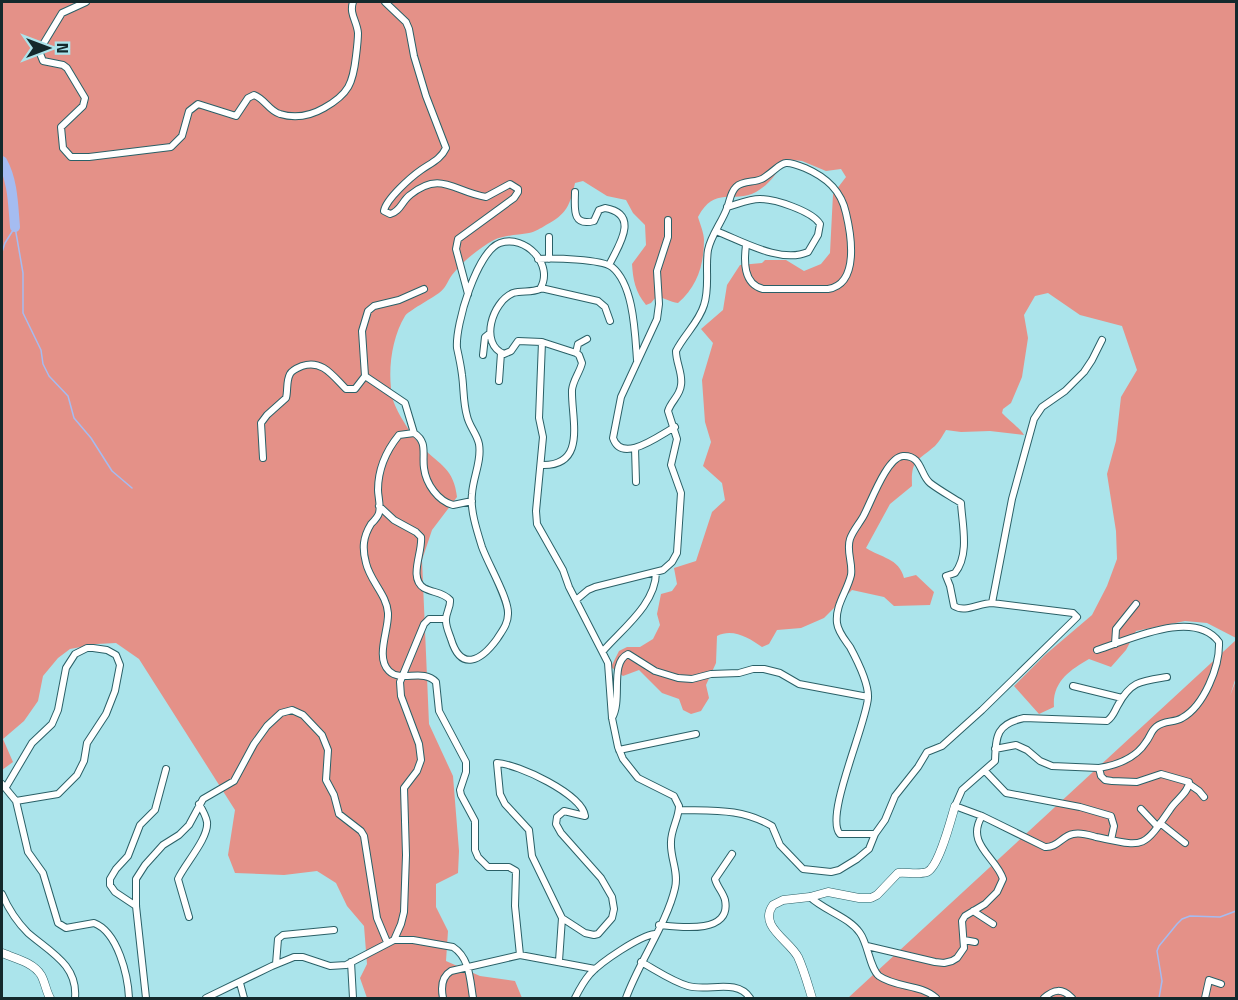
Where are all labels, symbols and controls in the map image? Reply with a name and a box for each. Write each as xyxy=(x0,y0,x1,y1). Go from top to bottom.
north arrow xyxy=(18,18,78,78)
text: N xyxy=(51,42,75,54)

